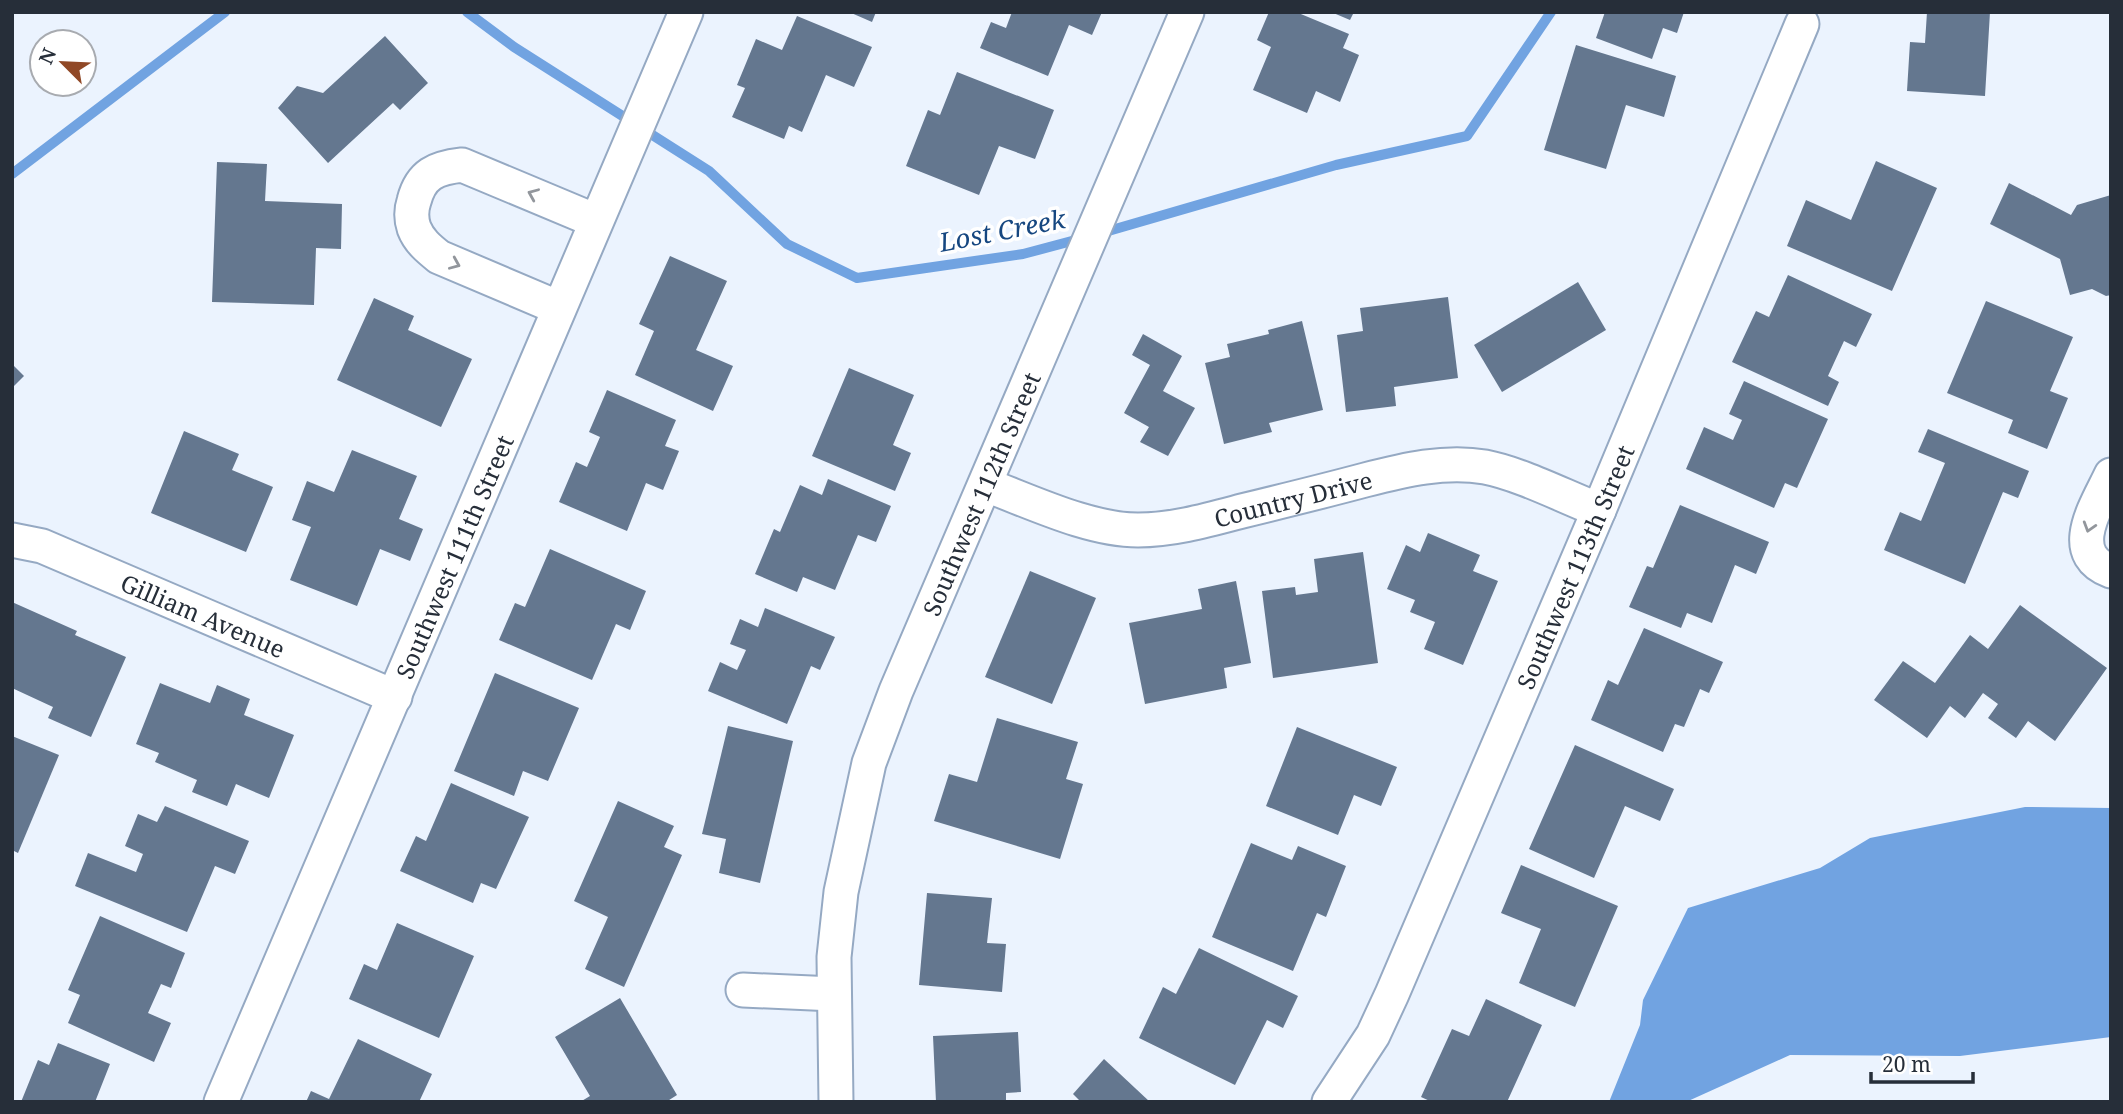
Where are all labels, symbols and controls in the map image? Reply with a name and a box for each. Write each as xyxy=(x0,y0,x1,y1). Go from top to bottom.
north arrow xyxy=(28,28,98,98)
text: N xyxy=(33,44,62,68)
one-way arrow xyxy=(528,188,540,202)
water label: Lost Creek xyxy=(935,200,1069,260)
one-way arrow xyxy=(448,256,460,270)
street label: Southwest 112th Street xyxy=(914,367,1047,621)
street label: Southwest 111th Street xyxy=(387,430,520,684)
street label: Southwest 113th Street xyxy=(1508,440,1641,694)
street label: Country Drive xyxy=(1210,462,1376,534)
one-way arrow xyxy=(2083,521,2098,533)
street label: Gilliam Avenue xyxy=(116,565,291,665)
scale bar xyxy=(1871,1040,1972,1084)
text: 20 m xyxy=(1882,1050,1931,1078)

